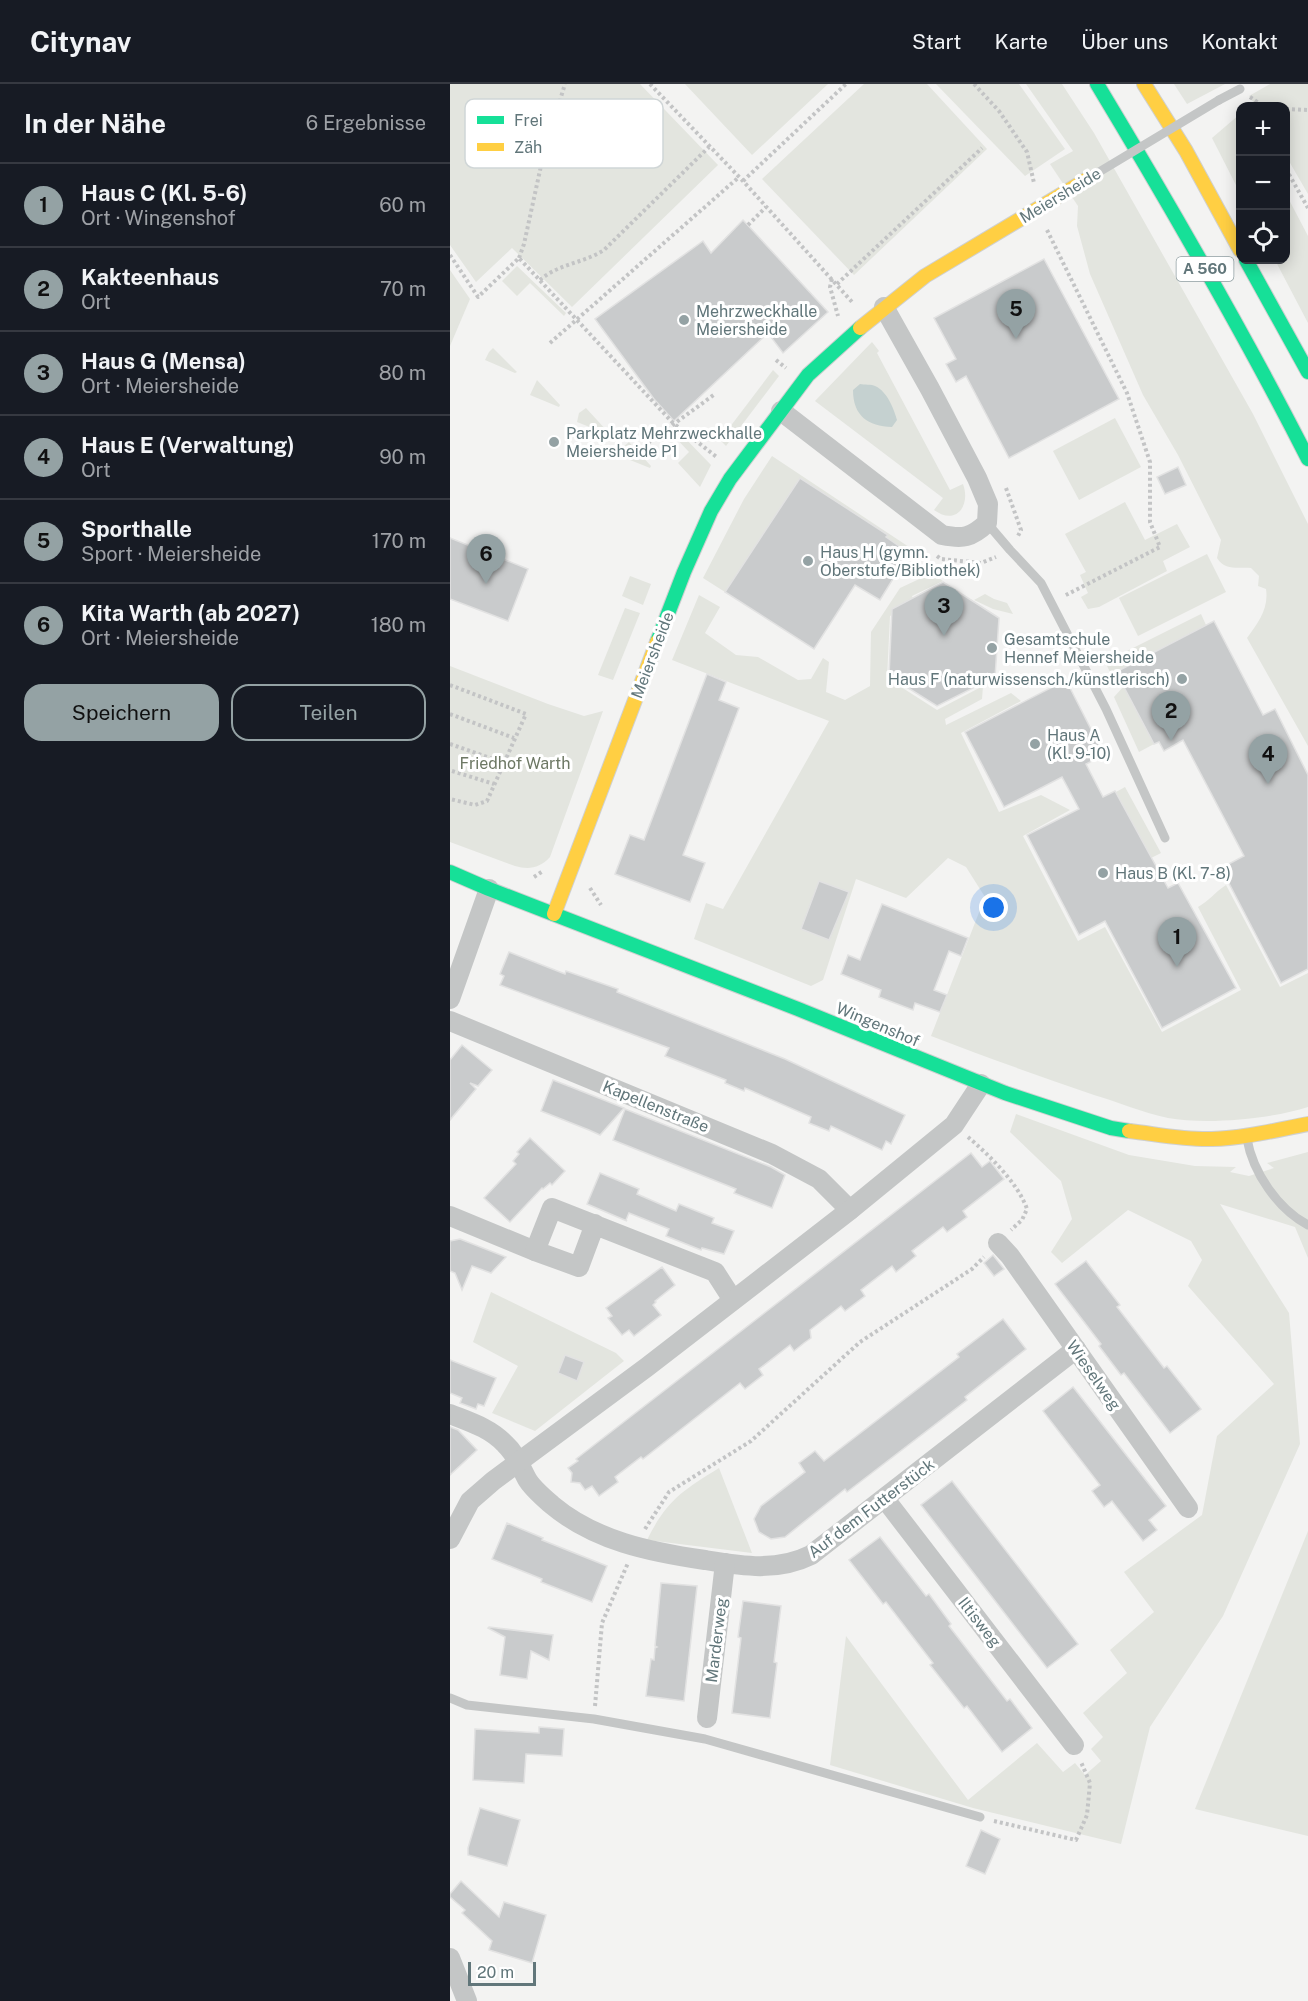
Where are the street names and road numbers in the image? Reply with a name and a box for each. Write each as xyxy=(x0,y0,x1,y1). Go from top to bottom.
street label: Meiersheide xyxy=(1016,164,1104,227)
road number: A 560 xyxy=(1176,257,1233,281)
street label: Meiersheide xyxy=(627,609,678,701)
street label: Wingenshof xyxy=(833,998,922,1051)
street label: Kapellenstraße xyxy=(600,1077,712,1136)
street label: Wieselweg xyxy=(1063,1337,1125,1414)
street label: Auf dem Futterstück xyxy=(804,1455,938,1562)
street label: Iltisweg xyxy=(954,1593,1005,1651)
street label: Marderweg xyxy=(702,1596,731,1684)

